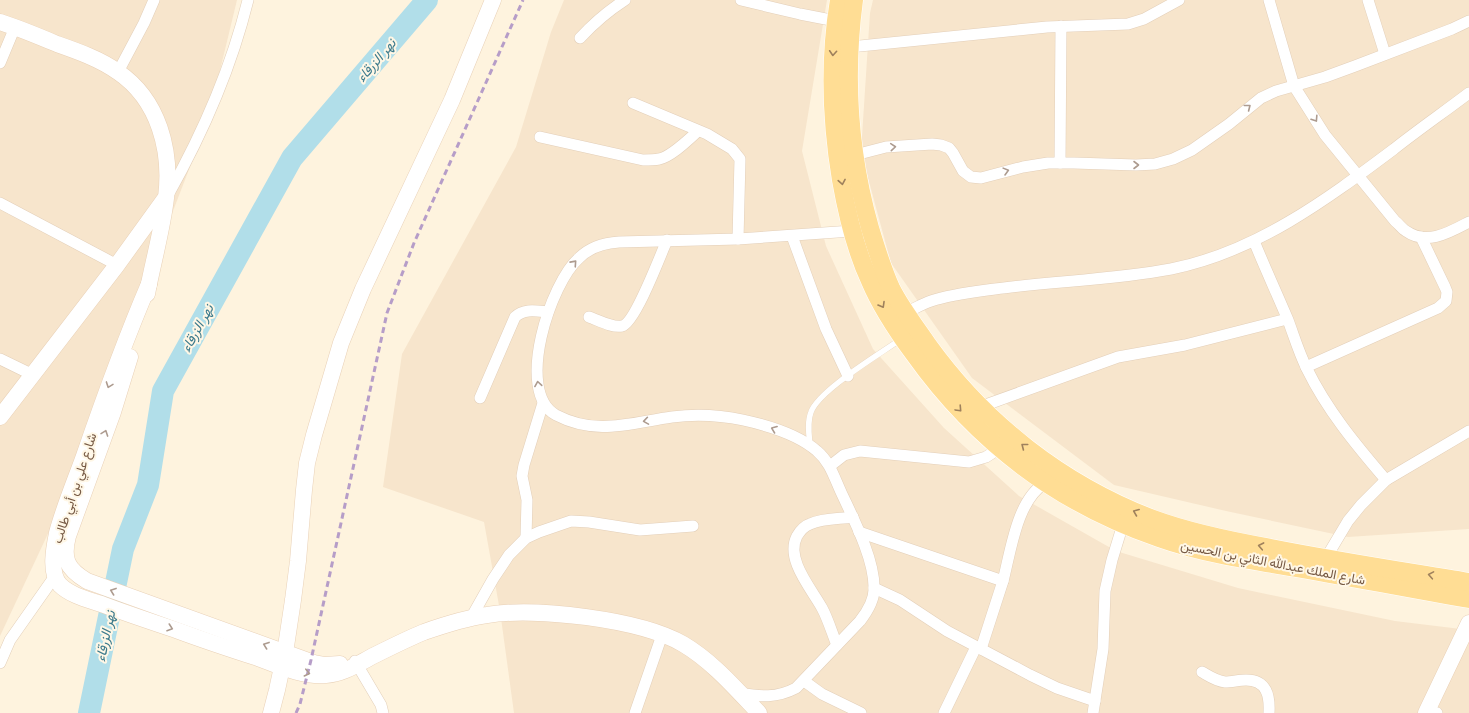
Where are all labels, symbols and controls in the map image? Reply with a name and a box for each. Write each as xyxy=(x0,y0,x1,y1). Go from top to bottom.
water label: نهر الزرقاء xyxy=(353,35,400,85)
one-way arrow xyxy=(829,50,838,56)
one-way arrow xyxy=(1244,105,1251,112)
one-way arrow xyxy=(1310,115,1318,122)
one-way arrow xyxy=(890,142,896,151)
one-way arrow xyxy=(1133,161,1139,169)
one-way arrow xyxy=(1003,168,1010,176)
one-way arrow xyxy=(837,179,845,185)
one-way arrow xyxy=(570,260,577,267)
water label: نهر الزرقاء xyxy=(177,301,218,355)
one-way arrow xyxy=(877,301,884,308)
one-way arrow xyxy=(534,381,543,387)
one-way arrow xyxy=(105,382,114,389)
one-way arrow xyxy=(954,404,962,412)
one-way arrow xyxy=(643,416,650,425)
one-way arrow xyxy=(771,426,778,434)
one-way arrow xyxy=(101,429,109,436)
street label: شارع علي بن أبي طالب xyxy=(50,431,102,546)
one-way arrow xyxy=(1022,444,1029,451)
one-way arrow xyxy=(1133,508,1140,516)
street label: شارع الملك عبدالله الثاني بن الحسين xyxy=(1179,537,1367,591)
one-way arrow xyxy=(1258,543,1264,551)
one-way arrow xyxy=(1427,572,1434,580)
one-way arrow xyxy=(110,587,117,595)
water label: نهر الزرقاء xyxy=(92,608,119,663)
one-way arrow xyxy=(166,624,173,632)
one-way arrow xyxy=(263,642,270,650)
one-way arrow xyxy=(303,669,310,677)

